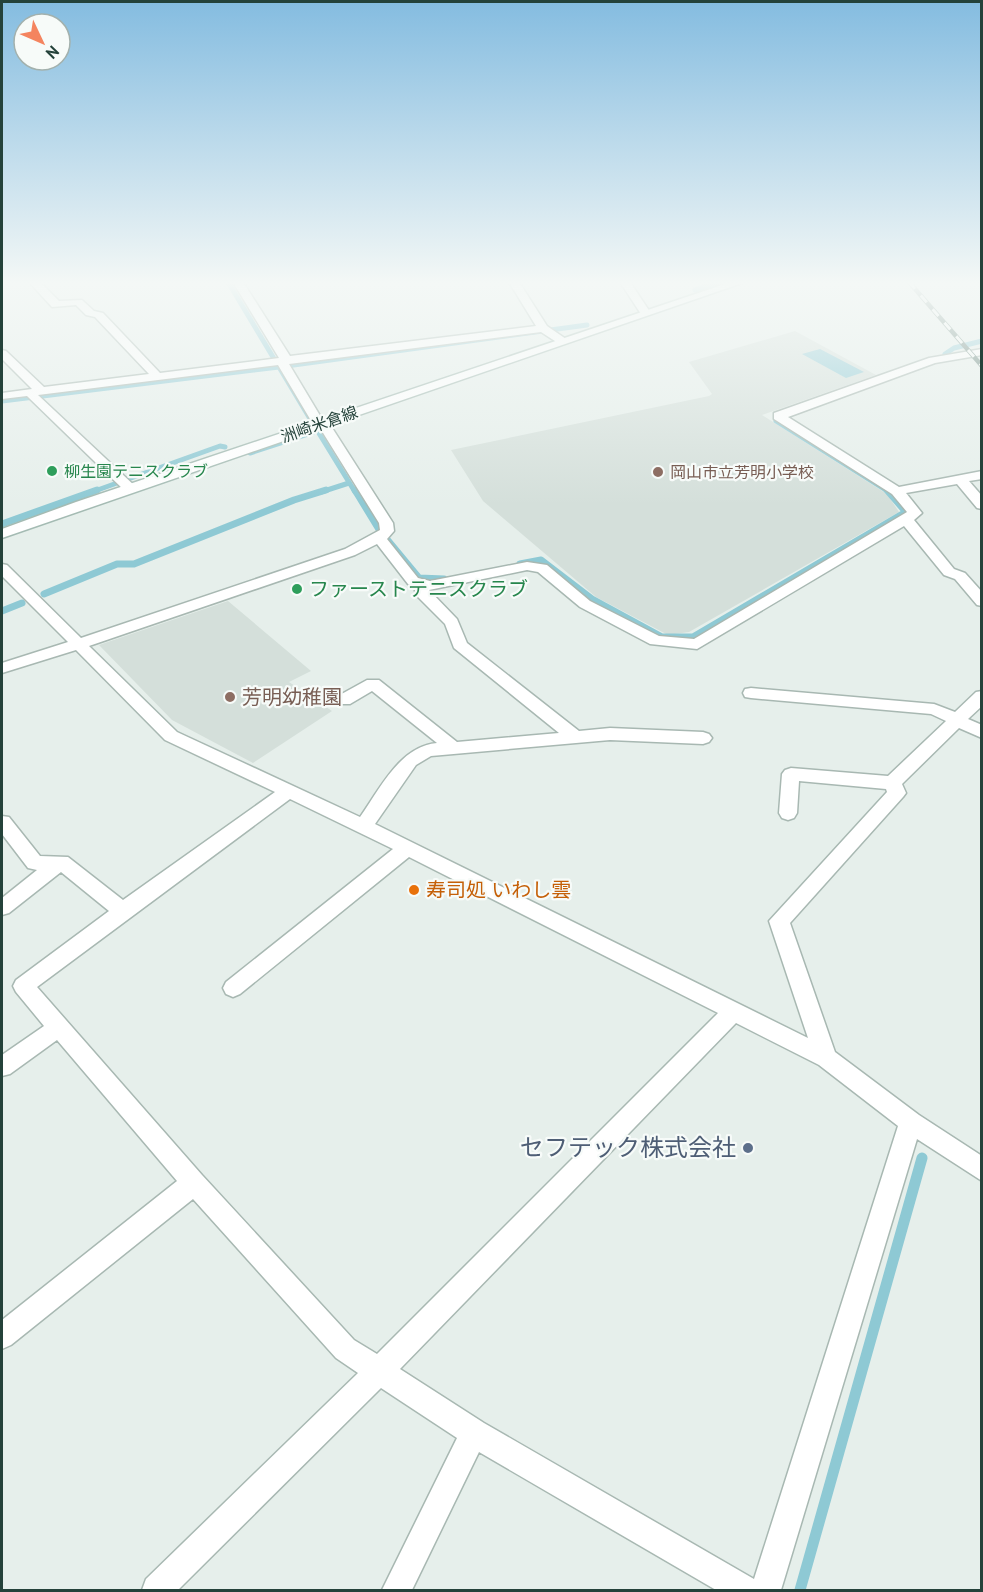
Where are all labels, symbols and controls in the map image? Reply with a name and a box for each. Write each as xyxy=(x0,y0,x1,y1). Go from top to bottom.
north arrow xyxy=(12,12,72,72)
text: N xyxy=(42,42,64,63)
street label: 洲崎米倉線 xyxy=(278,402,360,446)
place label: 柳生園テニスクラブ xyxy=(64,461,208,481)
place label: 岡山市立芳明小学校 xyxy=(670,462,814,482)
marker: 柳生園テニスクラブ xyxy=(45,464,59,478)
marker: 岡山市立芳明小学校 xyxy=(651,465,665,479)
place label: ファーストテニスクラブ xyxy=(309,576,528,602)
marker: ファーストテニスクラブ xyxy=(290,582,304,596)
place label: 芳明幼稚園 xyxy=(242,684,342,710)
marker: 芳明幼稚園 xyxy=(223,690,237,704)
place label: 寿司処 いわし雲 xyxy=(426,877,571,903)
marker: 寿司処 いわし雲 xyxy=(407,883,421,897)
place label: セフテック株式会社 xyxy=(520,1132,736,1163)
marker: セフテック株式会社 xyxy=(741,1141,755,1155)

